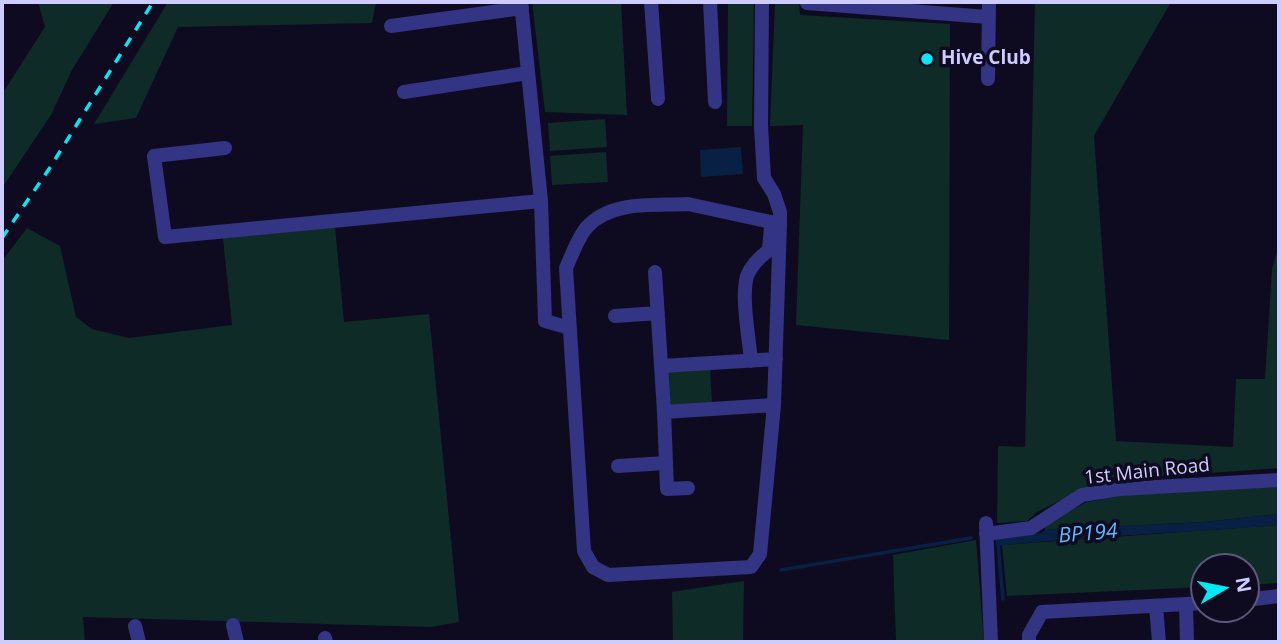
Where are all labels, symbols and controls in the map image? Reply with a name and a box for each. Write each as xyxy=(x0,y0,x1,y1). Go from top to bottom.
place label: Hive Club xyxy=(941,48,1031,70)
marker: Hive Club xyxy=(919,51,935,67)
street label: 1st Main Road xyxy=(1083,454,1211,490)
water label: BP194 xyxy=(1057,519,1119,549)
north arrow xyxy=(1190,553,1260,623)
text: N xyxy=(1230,575,1258,595)

